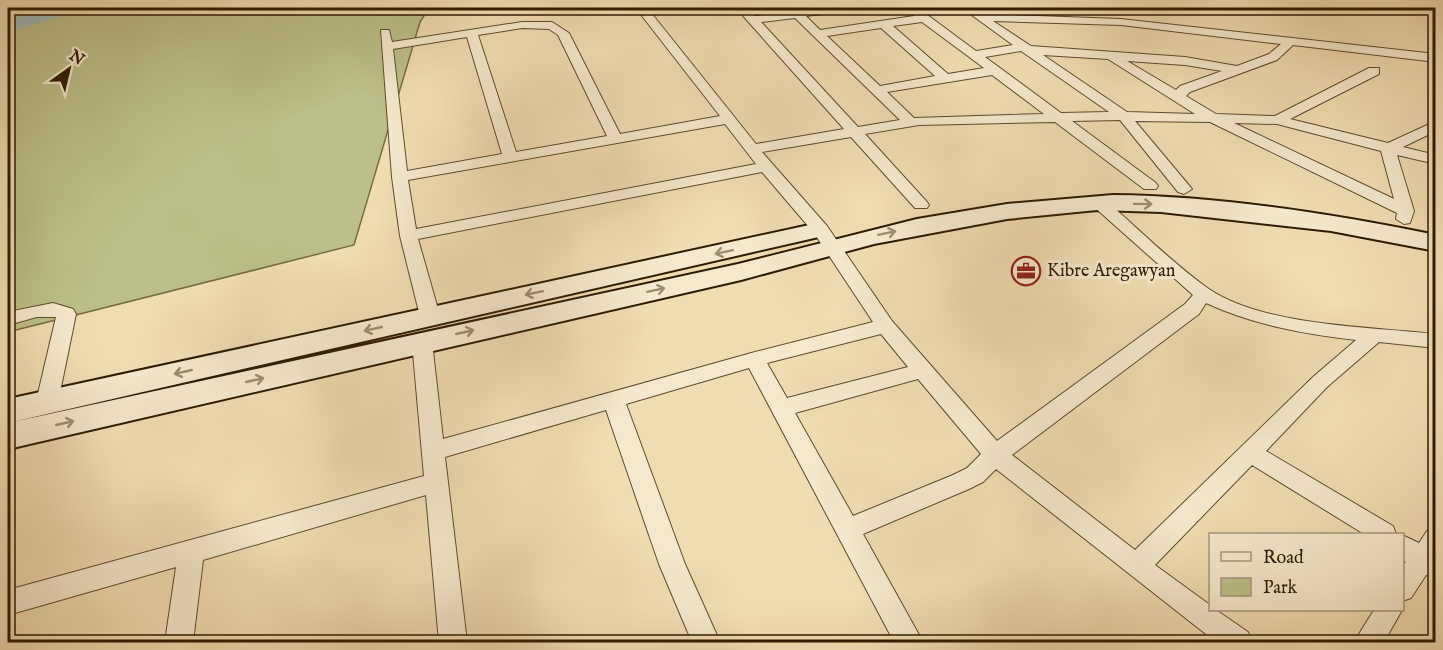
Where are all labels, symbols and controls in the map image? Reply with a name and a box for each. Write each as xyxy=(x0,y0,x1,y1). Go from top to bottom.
north arrow xyxy=(39,39,99,99)
text: N xyxy=(64,46,88,70)
one-way arrow xyxy=(1132,198,1152,209)
one-way arrow xyxy=(878,226,897,238)
one-way arrow xyxy=(715,246,734,258)
office icon: Kibre Aregawyan xyxy=(1010,255,1042,287)
place label: Kibre Aregawyan xyxy=(1047,260,1176,283)
one-way arrow xyxy=(646,284,665,295)
one-way arrow xyxy=(524,288,543,300)
one-way arrow xyxy=(364,324,383,336)
one-way arrow xyxy=(456,326,475,338)
one-way arrow xyxy=(174,366,193,378)
one-way arrow xyxy=(244,374,264,385)
one-way arrow xyxy=(54,417,74,428)
legend xyxy=(1209,533,1404,611)
text: Road xyxy=(1263,547,1304,570)
text: Park xyxy=(1263,577,1298,600)

